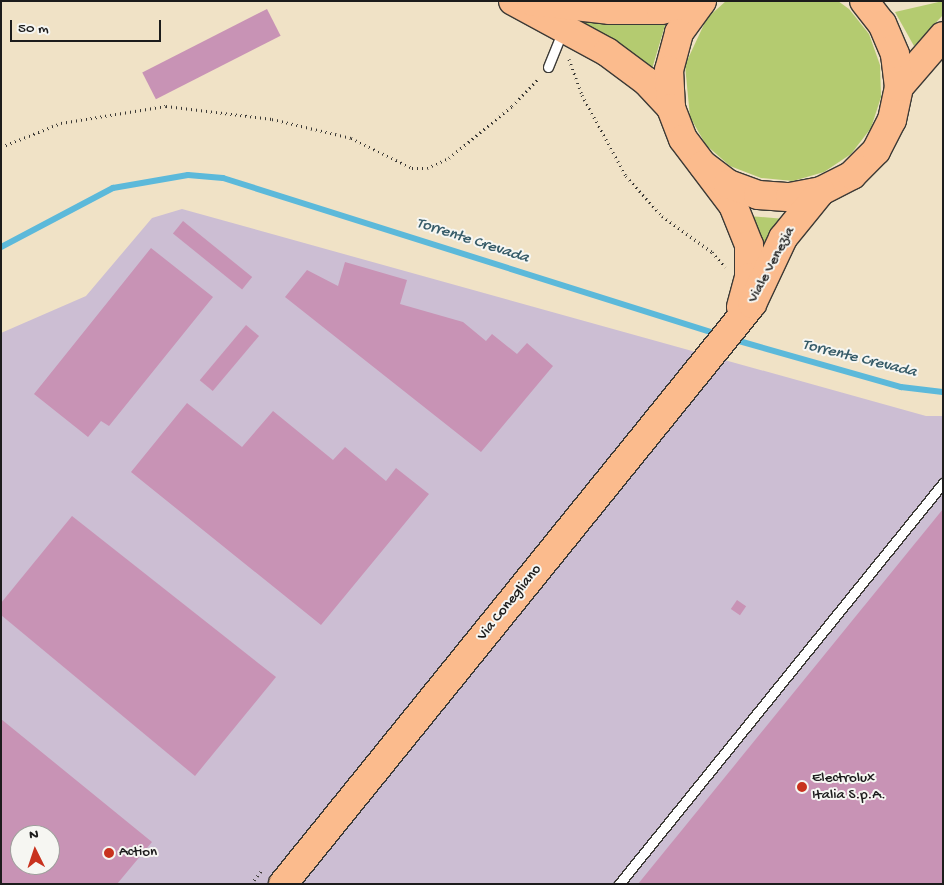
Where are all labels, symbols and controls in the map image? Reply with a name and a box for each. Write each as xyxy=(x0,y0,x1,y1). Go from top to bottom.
scale bar xyxy=(12,10,164,42)
text: 50 m xyxy=(18,20,49,38)
water label: Torrente Crevada xyxy=(413,215,531,269)
street label: Viale Venezia xyxy=(744,224,800,306)
water label: Torrente Crevada xyxy=(800,337,918,383)
street label: Via Conegliano xyxy=(474,561,546,645)
place label: Electrolux Italia S.p.A. xyxy=(812,769,886,804)
marker: Electrolux Italia S.p.A. xyxy=(796,781,808,793)
north arrow xyxy=(10,825,60,875)
text: N xyxy=(29,827,39,844)
place label: Action xyxy=(119,844,157,862)
marker: Action xyxy=(103,847,115,859)

